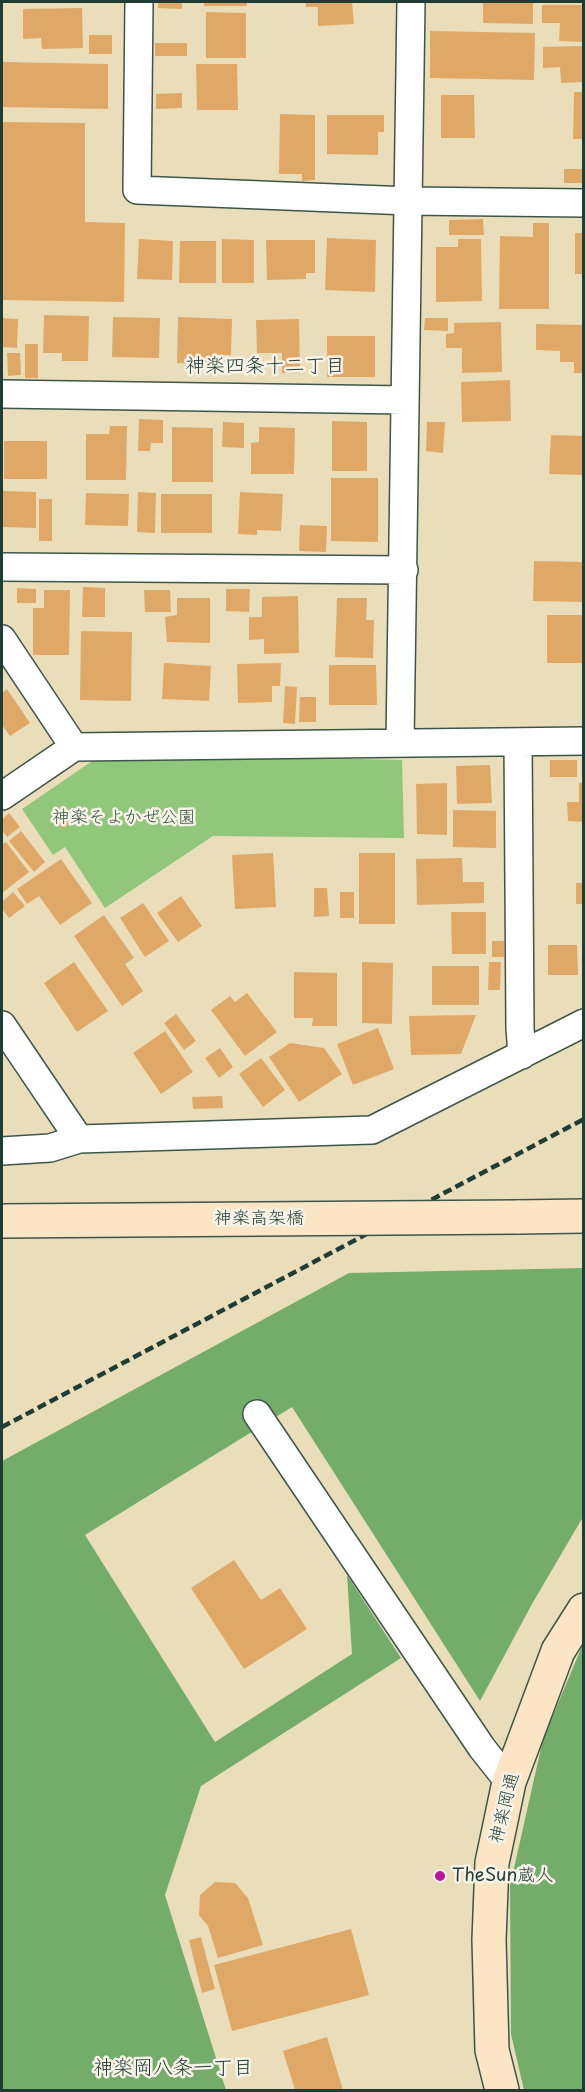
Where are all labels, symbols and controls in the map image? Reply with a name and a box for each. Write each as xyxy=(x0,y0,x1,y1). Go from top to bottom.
district label: 神楽四条十二丁目 xyxy=(185,354,345,378)
park label: 神楽そよかぜ公園 xyxy=(52,807,196,829)
street label: 神楽高架橋 xyxy=(214,1208,304,1230)
street label: 神楽岡通 xyxy=(486,1770,524,1846)
place label: TheSun蔵人 xyxy=(452,1865,553,1887)
marker: TheSun蔵人 xyxy=(433,1869,447,1883)
district label: 神楽岡八条一丁目 xyxy=(93,2056,253,2080)

